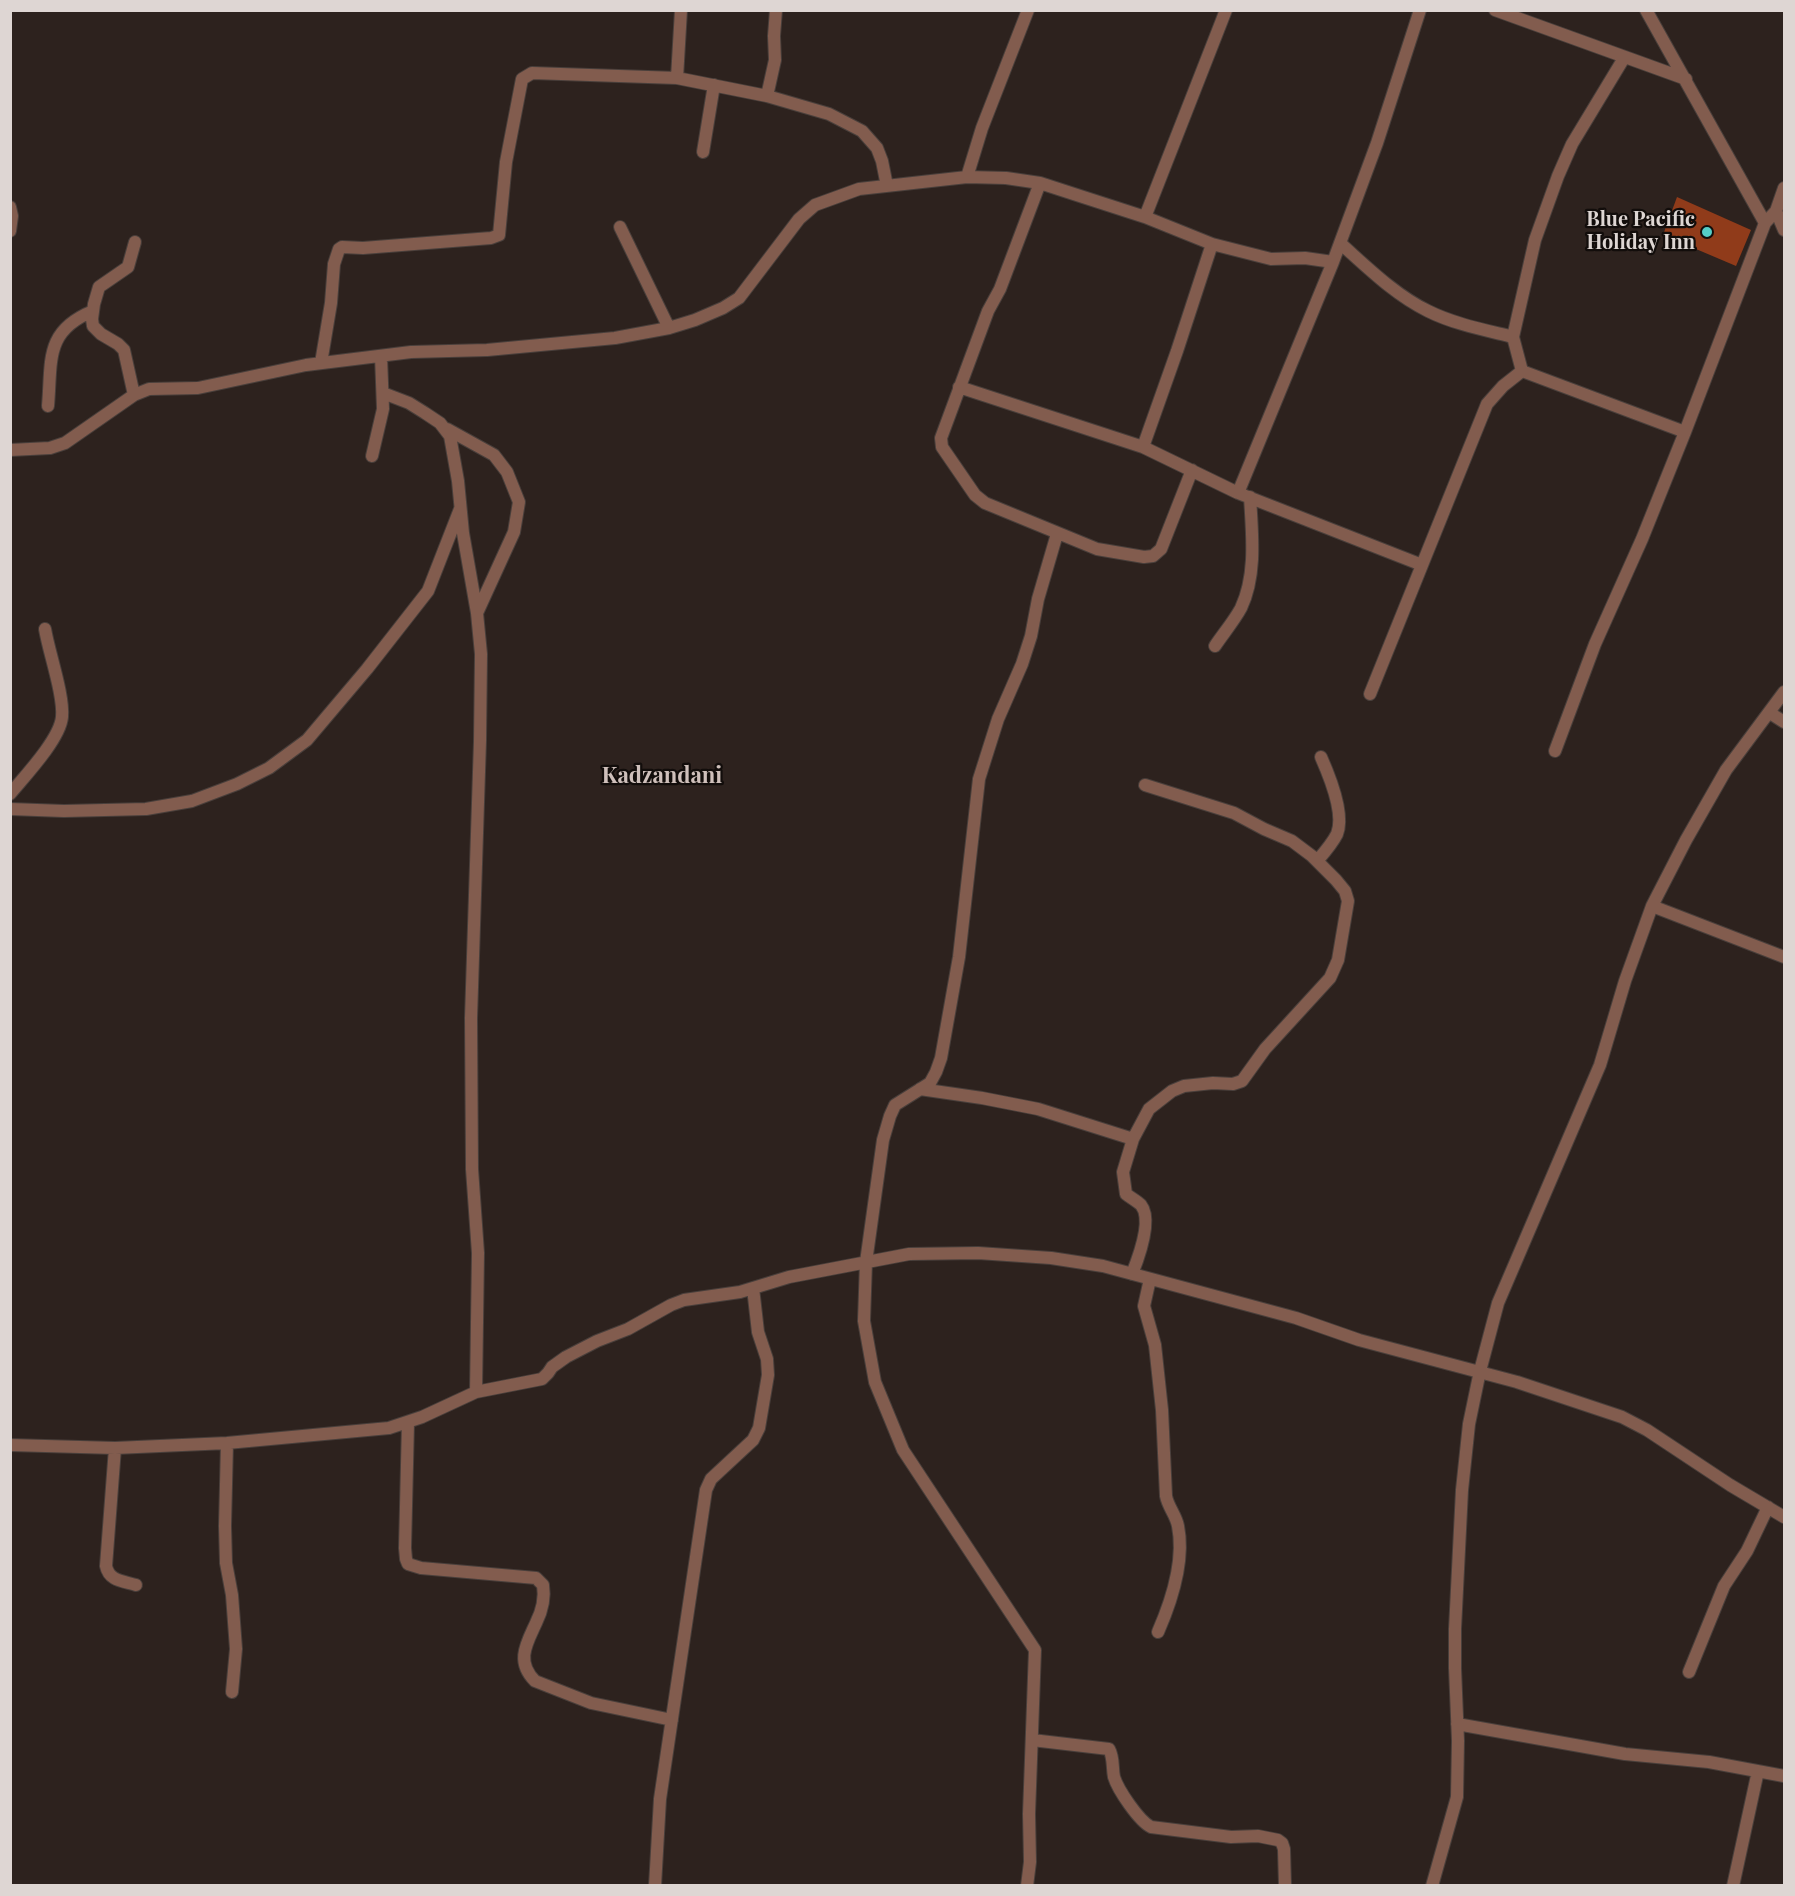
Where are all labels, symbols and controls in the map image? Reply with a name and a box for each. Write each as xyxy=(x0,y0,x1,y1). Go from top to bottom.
place label: Blue Pacific Holiday Inn xyxy=(1586,208,1695,255)
marker: Blue Pacific Holiday Inn xyxy=(1700,225,1714,239)
district label: Kadzandani xyxy=(602,763,722,789)

